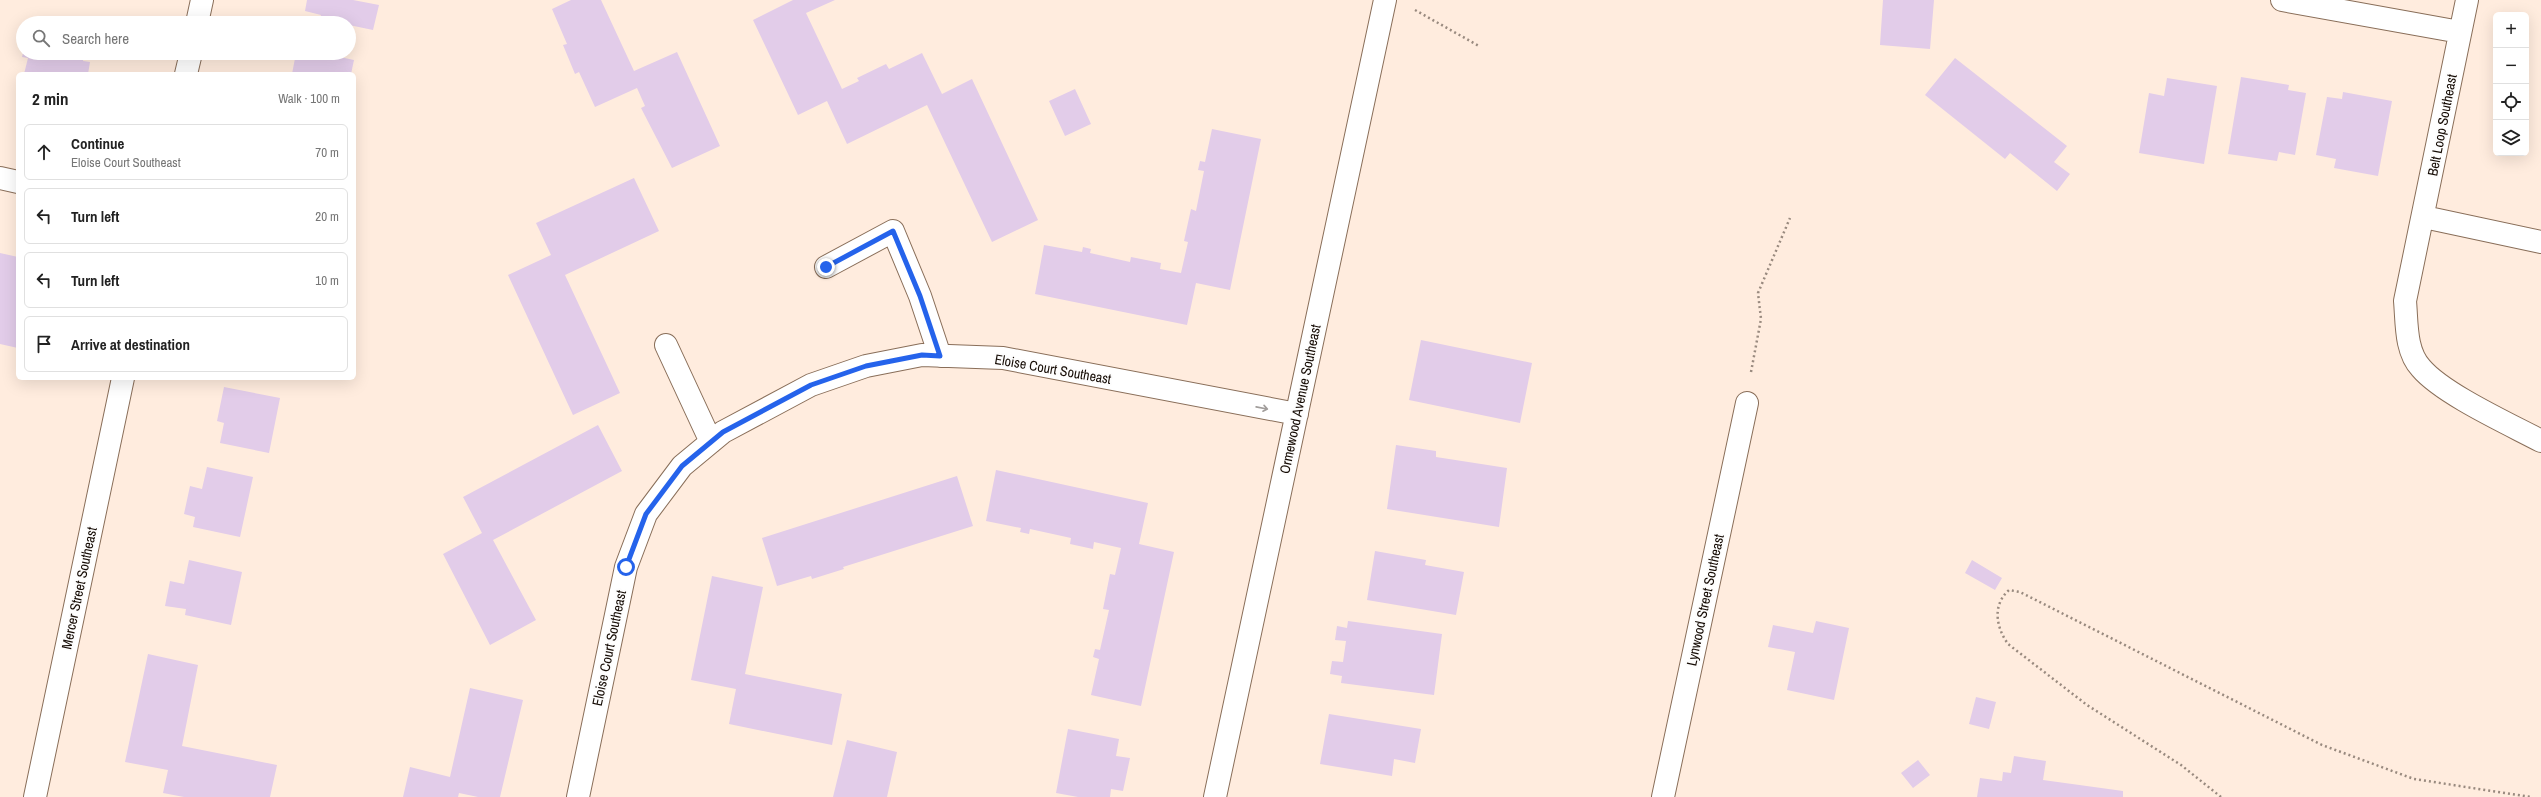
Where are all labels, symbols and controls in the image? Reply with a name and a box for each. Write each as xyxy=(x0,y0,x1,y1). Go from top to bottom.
map controls xyxy=(2493,12,2529,156)
button: + xyxy=(2493,12,2529,48)
search box xyxy=(16,16,356,60)
icon: search xyxy=(30,27,52,49)
text: Search here xyxy=(62,28,129,49)
button: − xyxy=(2493,48,2529,84)
street label: Belt Loop Southeast xyxy=(2423,73,2461,177)
button: locate xyxy=(2493,84,2529,120)
text: 2 min xyxy=(32,87,68,110)
text: Walk · 100 m xyxy=(278,90,340,107)
button: layers xyxy=(2493,120,2529,156)
text: Continue xyxy=(71,133,124,154)
icon: ahead xyxy=(33,141,55,163)
text: 70 m xyxy=(315,144,339,161)
text: Eloise Court Southeast xyxy=(71,154,181,171)
icon: left xyxy=(33,205,55,227)
text: Turn left xyxy=(71,206,119,227)
text: 20 m xyxy=(315,208,339,225)
route end xyxy=(817,258,835,276)
icon: left xyxy=(33,269,55,291)
text: Turn left xyxy=(71,270,119,291)
text: 10 m xyxy=(315,272,339,289)
street label: Ormewood Avenue Southeast xyxy=(1275,323,1325,475)
icon: arrive xyxy=(33,333,55,355)
text: Arrive at destination xyxy=(71,334,190,355)
street label: Eloise Court Southeast xyxy=(993,350,1113,388)
one-way arrow xyxy=(1255,404,1268,412)
street label: Mercer Street Southeast xyxy=(57,525,101,651)
street label: Lynwood Street Southeast xyxy=(1682,532,1728,668)
route start xyxy=(617,558,635,576)
street label: Eloise Court Southeast xyxy=(588,588,630,708)

